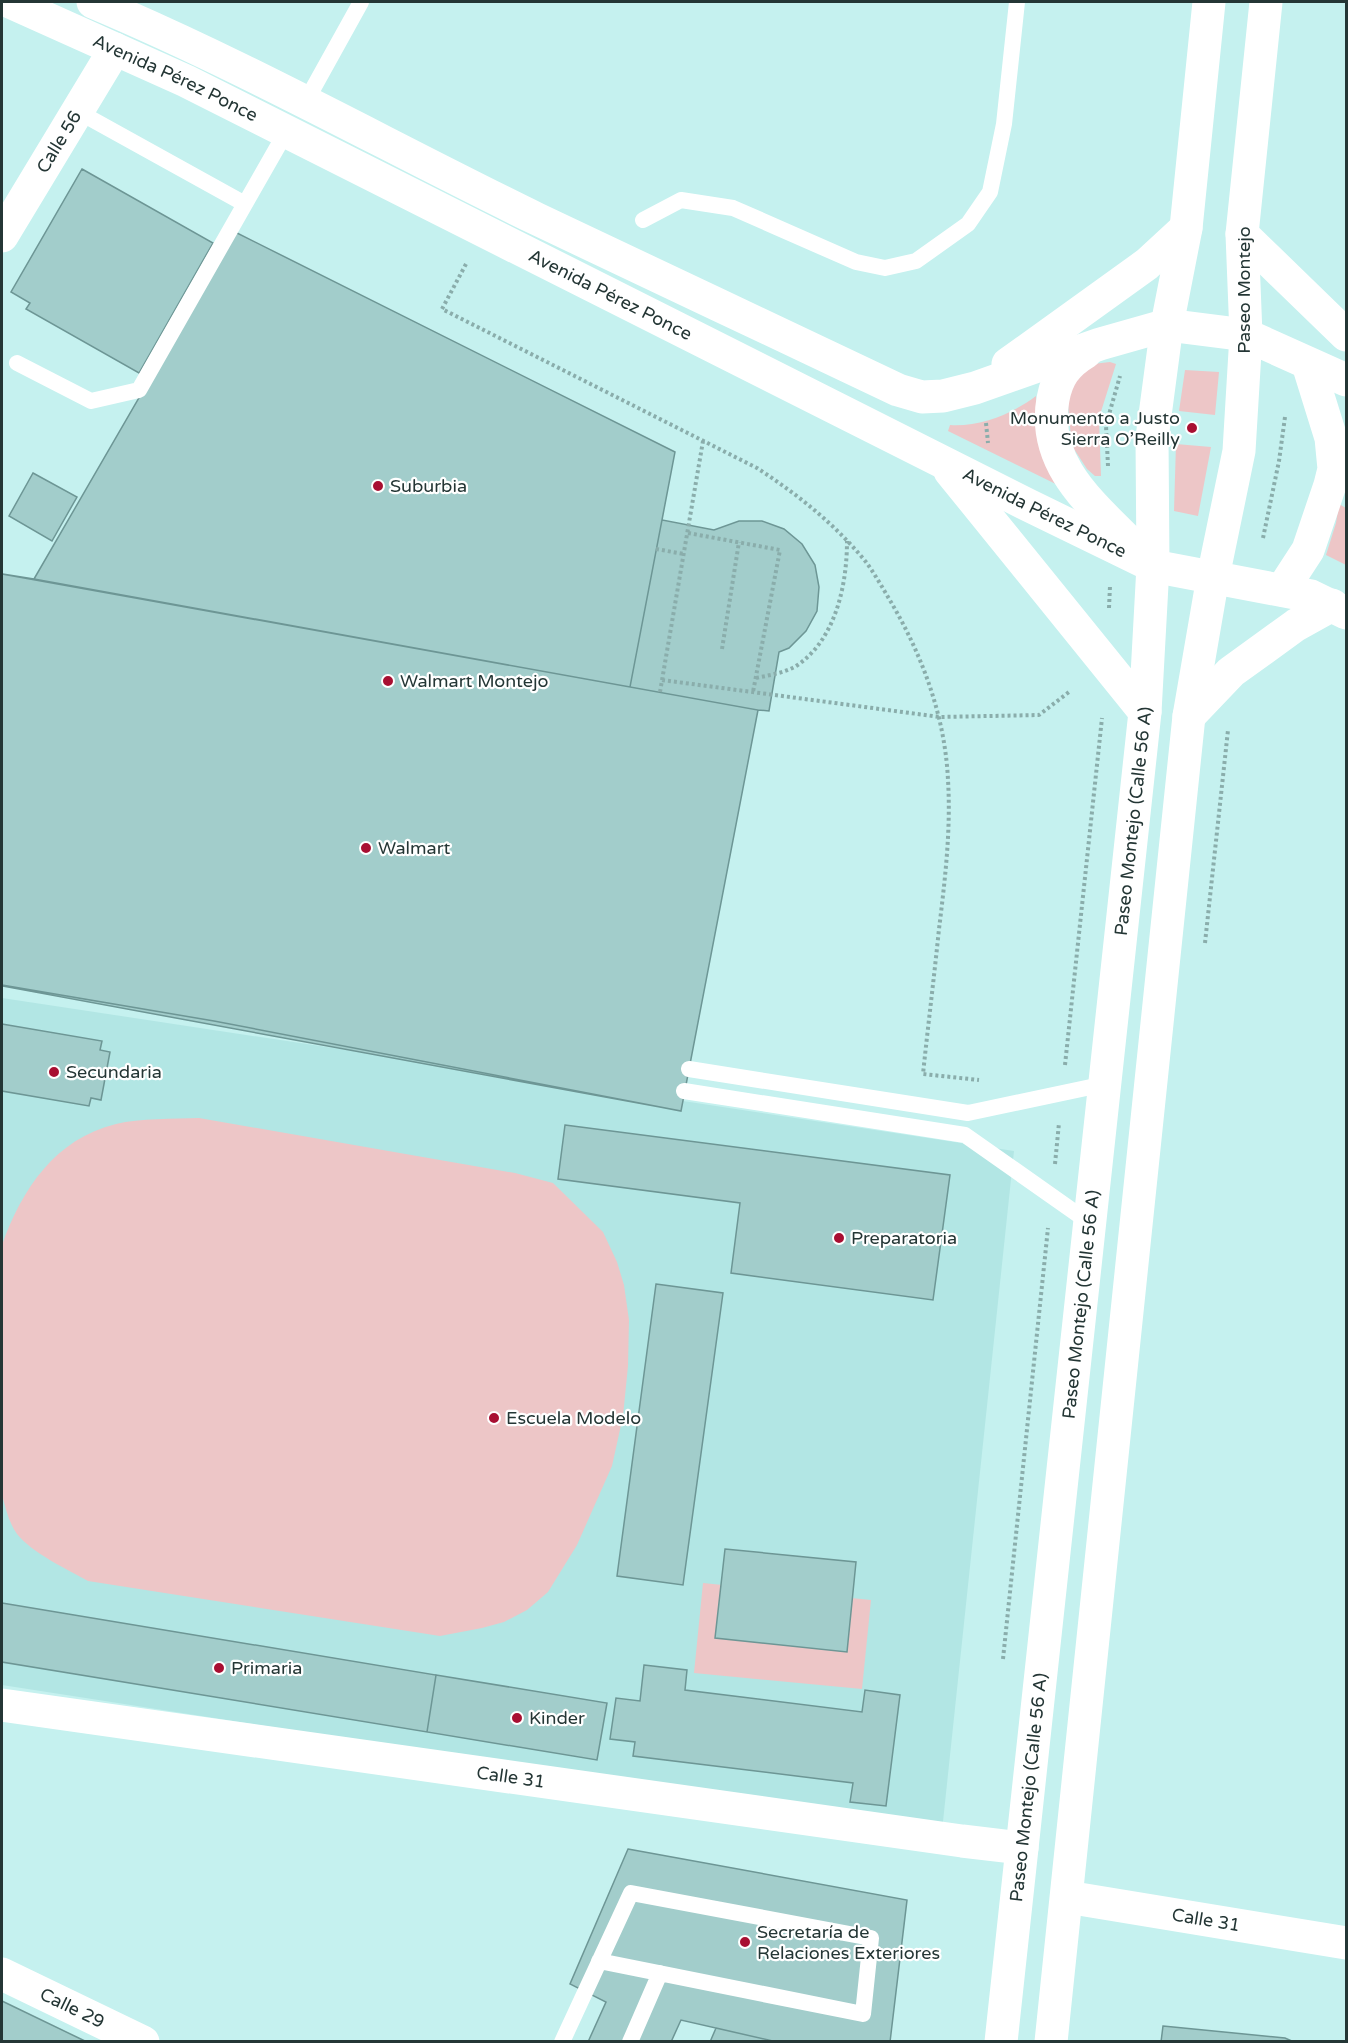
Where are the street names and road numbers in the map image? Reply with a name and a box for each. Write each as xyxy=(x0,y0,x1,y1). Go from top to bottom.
street label: Avenida Pérez Ponce xyxy=(89,30,262,126)
street label: Calle 56 xyxy=(32,107,86,177)
street label: Paseo Montejo xyxy=(1233,226,1255,354)
street label: Avenida Pérez Ponce xyxy=(525,244,696,345)
street label: Avenida Pérez Ponce xyxy=(959,463,1130,562)
street label: Paseo Montejo (Calle 56 A) xyxy=(1110,706,1156,937)
street label: Paseo Montejo (Calle 56 A) xyxy=(1058,1189,1104,1420)
street label: Paseo Montejo (Calle 56 A) xyxy=(1005,1672,1052,1903)
street label: Calle 31 xyxy=(475,1761,547,1793)
street label: Calle 31 xyxy=(1170,1903,1242,1936)
street label: Calle 29 xyxy=(36,1983,108,2033)

